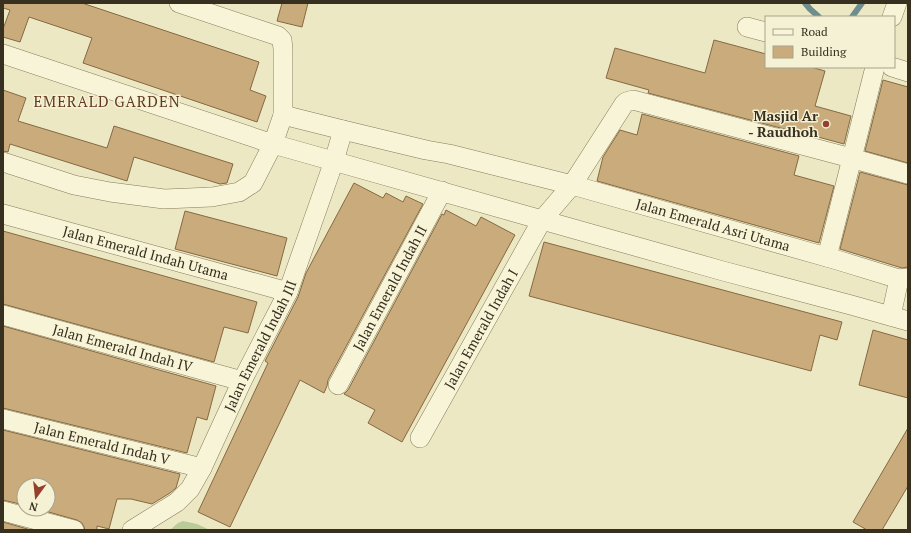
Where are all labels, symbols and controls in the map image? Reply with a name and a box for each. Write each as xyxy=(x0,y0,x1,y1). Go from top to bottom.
legend xyxy=(765,16,895,68)
text: Road xyxy=(801,24,828,39)
text: Building xyxy=(801,44,847,59)
district label: EMERALD GARDEN xyxy=(33,91,181,111)
place label: Masjid Ar - Raudhoh xyxy=(748,106,818,141)
marker: Masjid Ar - Raudhoh xyxy=(821,119,831,129)
street label: Jalan Emerald Asri Utama xyxy=(634,194,792,255)
street label: Jalan Emerald Indah Utama xyxy=(61,221,231,284)
street label: Jalan Emerald Indah II xyxy=(348,222,431,354)
street label: Jalan Emerald Indah I xyxy=(439,265,522,392)
street label: Jalan Emerald Indah III xyxy=(219,277,300,414)
street label: Jalan Emerald Indah IV xyxy=(51,319,195,376)
street label: Jalan Emerald Indah V xyxy=(32,417,172,469)
north arrow xyxy=(16,477,56,517)
text: N xyxy=(27,499,39,515)

